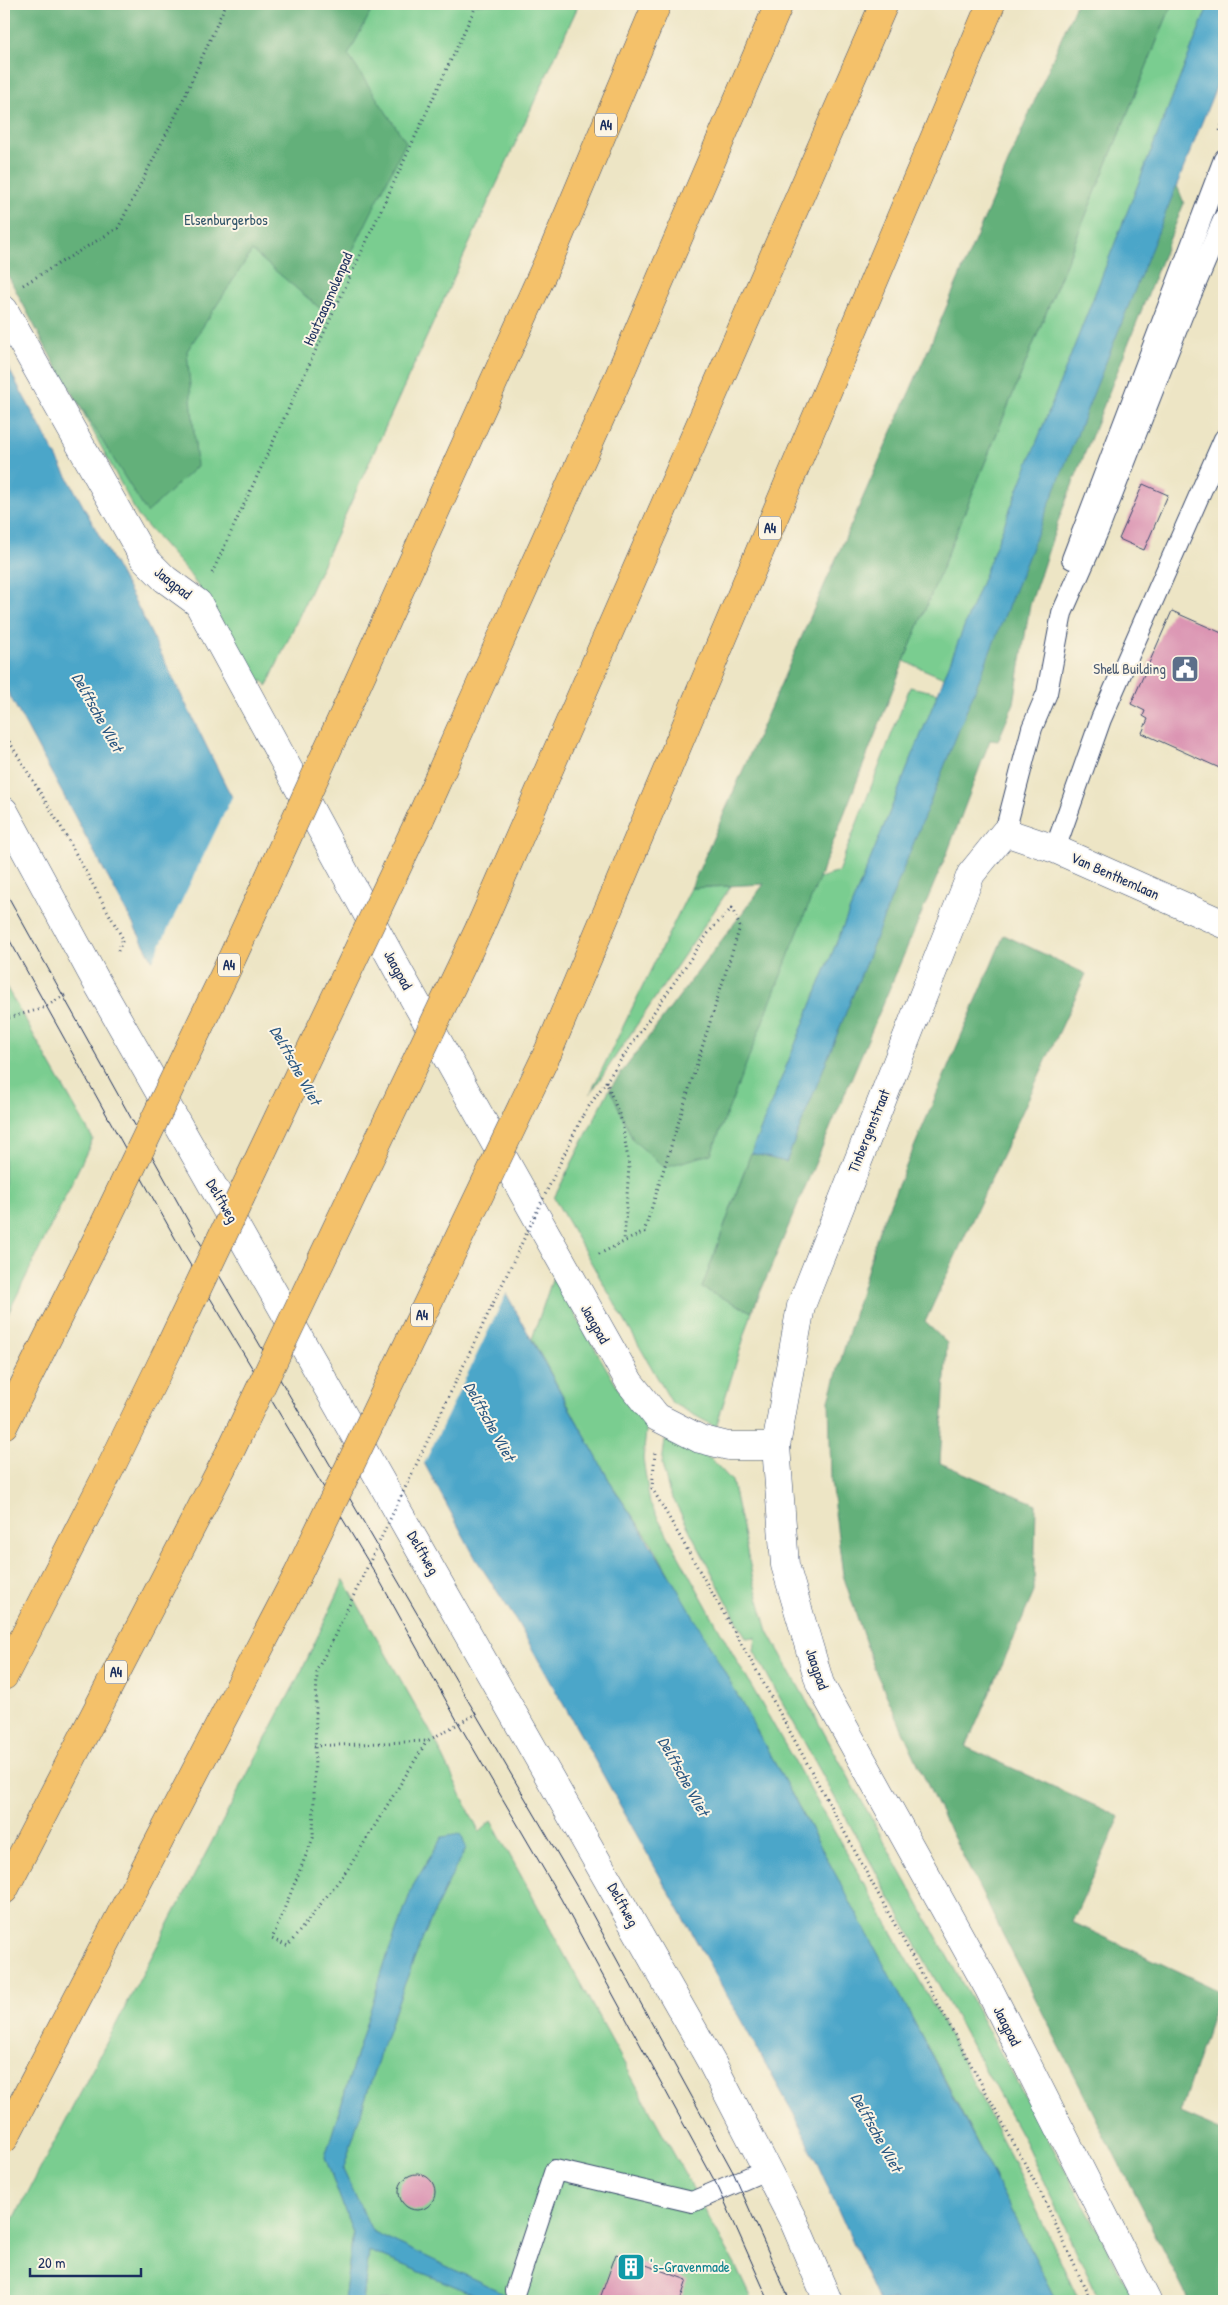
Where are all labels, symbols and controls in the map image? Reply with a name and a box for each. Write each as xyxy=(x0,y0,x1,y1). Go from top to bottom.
road number: A4 xyxy=(595,114,617,136)
park label: Elsenburgerbos xyxy=(184,209,268,230)
street label: Houtzaagmolenpad xyxy=(298,249,358,349)
road number: A4 xyxy=(759,516,781,540)
street label: Jaagpad xyxy=(150,561,196,604)
public building icon: Shell Building xyxy=(1170,654,1200,684)
place label: Shell Building xyxy=(1093,658,1166,679)
water label: Delftsche Vliet xyxy=(67,668,130,758)
street label: Van Benthemlaan xyxy=(1068,847,1163,905)
street label: Jaagpad xyxy=(379,946,418,993)
road number: A4 xyxy=(218,954,240,976)
water label: Delftsche Vliet xyxy=(265,1021,328,1111)
street label: Tinbergenstraat xyxy=(842,1085,895,1176)
street label: Delftweg xyxy=(202,1175,243,1227)
street label: Jaagpad xyxy=(576,1300,615,1347)
road number: A4 xyxy=(411,1304,433,1326)
water label: Delftsche Vliet xyxy=(459,1377,522,1467)
street label: Delftweg xyxy=(403,1527,444,1579)
street label: Jaagpad xyxy=(801,1645,834,1692)
road number: A4 xyxy=(105,1660,127,1684)
water label: Delftsche Vliet xyxy=(653,1732,716,1822)
street label: Delftweg xyxy=(603,1879,644,1931)
street label: Jaagpad xyxy=(989,2002,1026,2049)
water label: Delftsche Vliet xyxy=(846,2088,909,2178)
scale bar xyxy=(30,2245,141,2277)
text: 20 m xyxy=(38,2252,65,2273)
building icon: 's-Gravenmade xyxy=(616,2252,646,2282)
place label: 's-Gravenmade xyxy=(650,2256,730,2277)

